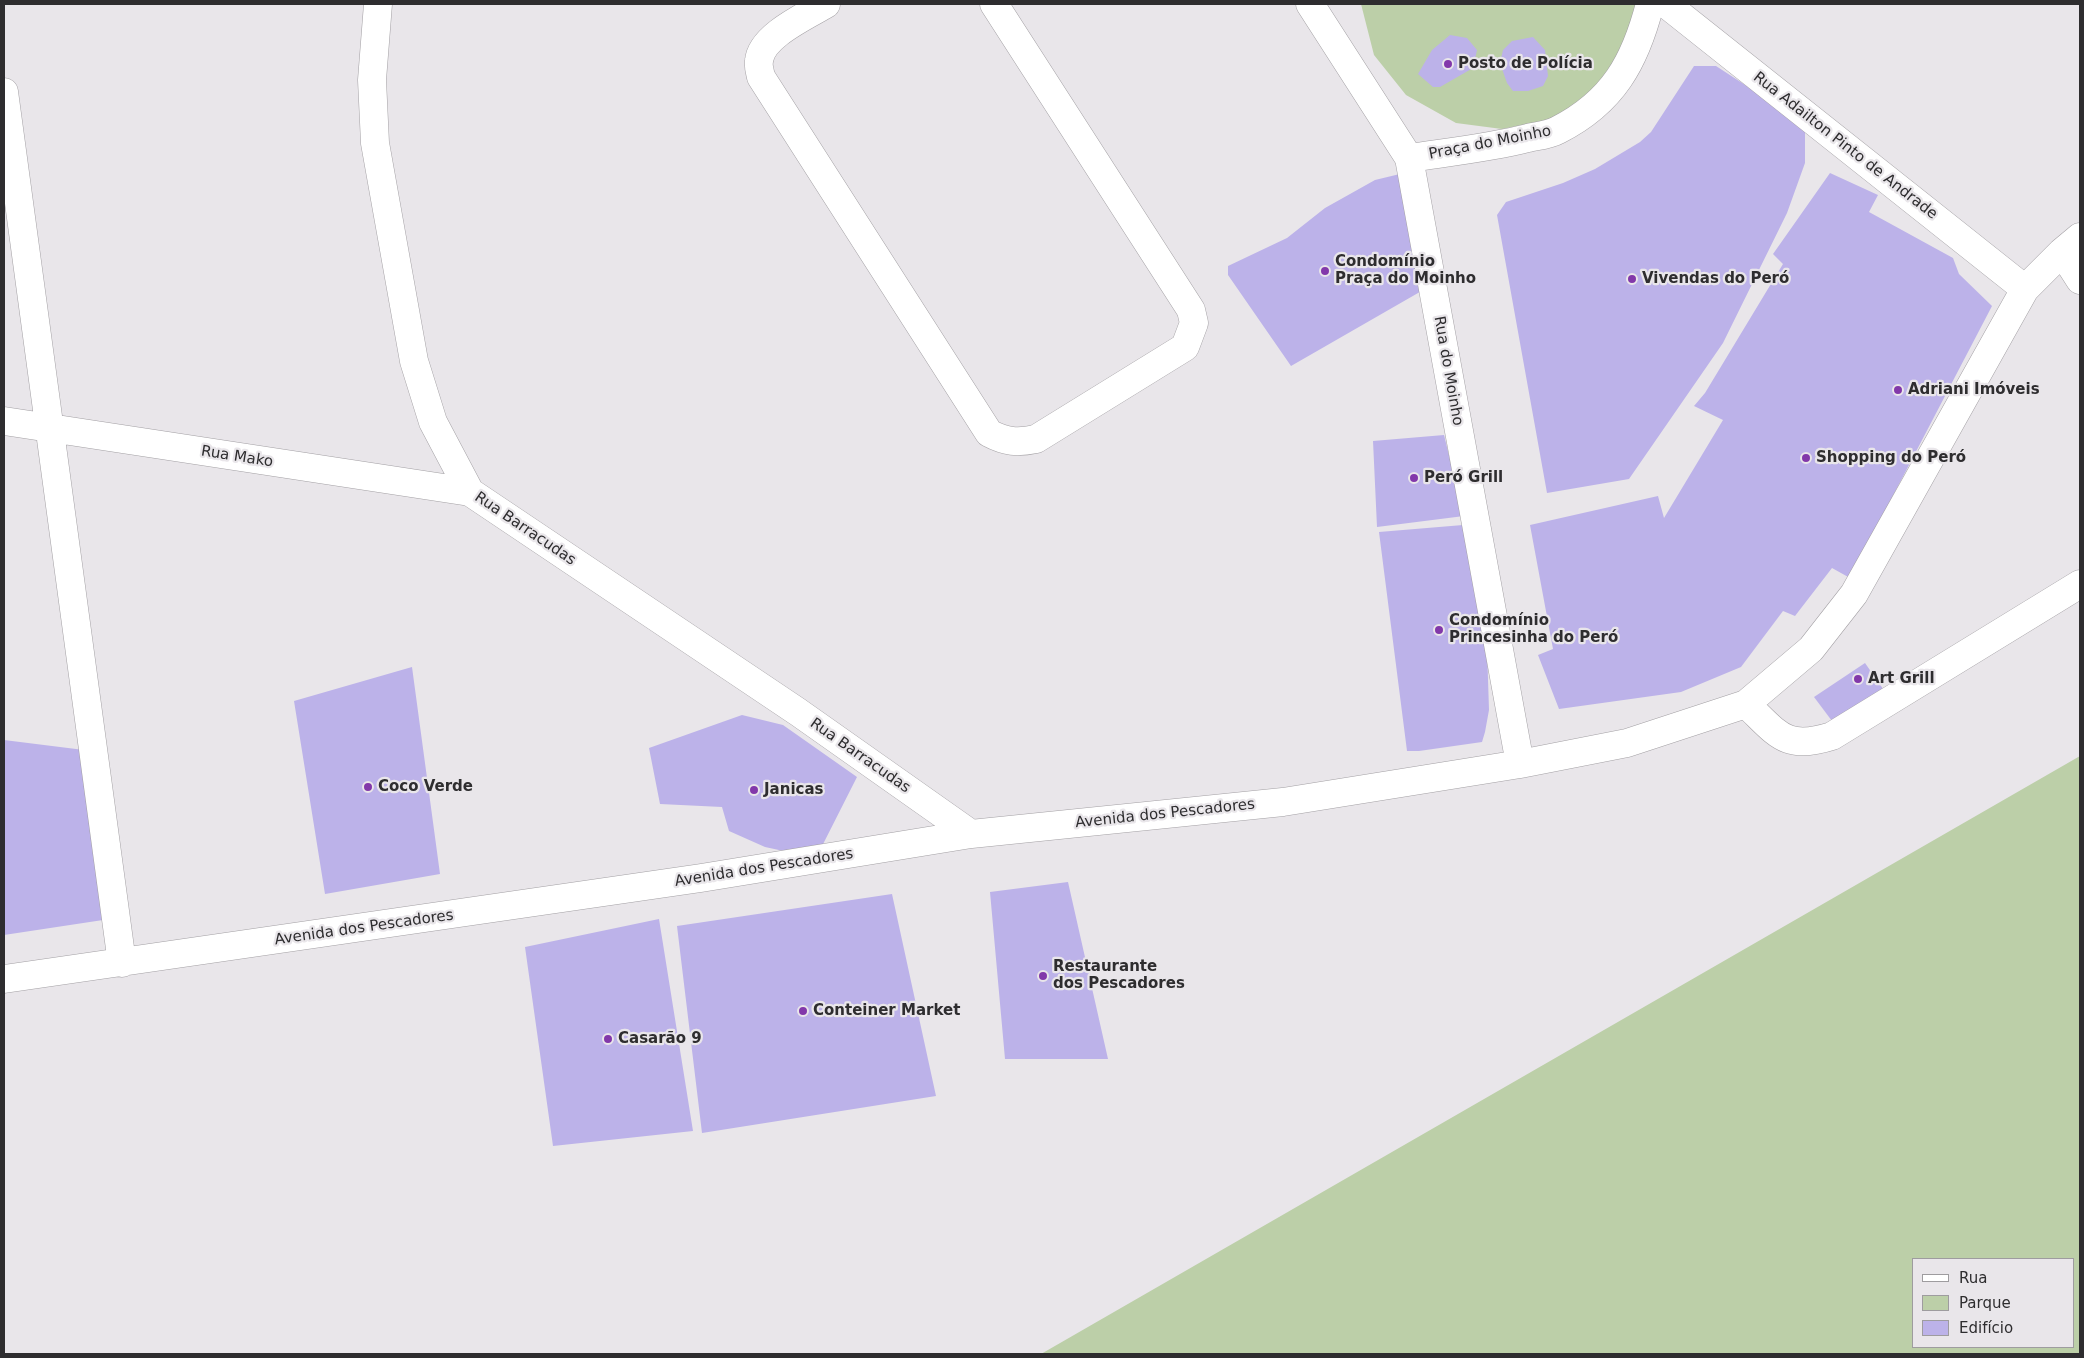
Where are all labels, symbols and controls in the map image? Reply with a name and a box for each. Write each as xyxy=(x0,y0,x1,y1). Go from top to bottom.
place label: Posto de Polícia xyxy=(1458,55,1593,73)
marker: Posto de Polícia xyxy=(1442,58,1454,70)
street label: Rua Adailton Pinto de Andrade xyxy=(1749,68,1941,224)
street label: Praça do Moinho xyxy=(1427,122,1553,164)
place label: Condomínio Praça do Moinho xyxy=(1335,253,1476,288)
marker: Condomínio Praça do Moinho xyxy=(1319,265,1331,277)
place label: Vivendas do Peró xyxy=(1642,270,1789,288)
marker: Vivendas do Peró xyxy=(1626,273,1638,285)
street label: Rua do Moinho xyxy=(1429,315,1467,427)
place label: Adriani Imóveis xyxy=(1908,381,2040,399)
marker: Adriani Imóveis xyxy=(1892,384,1904,396)
street label: Rua Mako xyxy=(200,442,274,472)
place label: Shopping do Peró xyxy=(1816,449,1966,467)
marker: Shopping do Peró xyxy=(1800,452,1812,464)
place label: Peró Grill xyxy=(1424,469,1503,487)
marker: Peró Grill xyxy=(1408,472,1420,484)
street label: Rua Barracudas xyxy=(471,488,579,570)
place label: Condomínio Princesinha do Peró xyxy=(1449,612,1618,647)
marker: Condomínio Princesinha do Peró xyxy=(1433,624,1445,636)
place label: Art Grill xyxy=(1868,670,1935,688)
marker: Art Grill xyxy=(1852,673,1864,685)
street label: Rua Barracudas xyxy=(806,715,914,797)
place label: Coco Verde xyxy=(378,778,473,796)
marker: Coco Verde xyxy=(362,781,374,793)
place label: Janicas xyxy=(764,781,823,799)
marker: Janicas xyxy=(748,784,760,796)
street label: Avenida dos Pescadores xyxy=(1074,796,1256,832)
street label: Avenida dos Pescadores xyxy=(673,845,855,891)
street label: Avenida dos Pescadores xyxy=(273,907,455,949)
place label: Restaurante dos Pescadores xyxy=(1053,958,1185,993)
marker: Restaurante dos Pescadores xyxy=(1037,970,1049,982)
place label: Conteiner Market xyxy=(813,1002,960,1020)
marker: Conteiner Market xyxy=(797,1005,809,1017)
place label: Casarão 9 xyxy=(618,1030,702,1048)
marker: Casarão 9 xyxy=(602,1033,614,1045)
legend xyxy=(1912,1258,2074,1348)
text: Rua xyxy=(1959,1269,1987,1287)
text: Parque xyxy=(1959,1294,2011,1312)
text: Edifício xyxy=(1959,1319,2013,1337)

